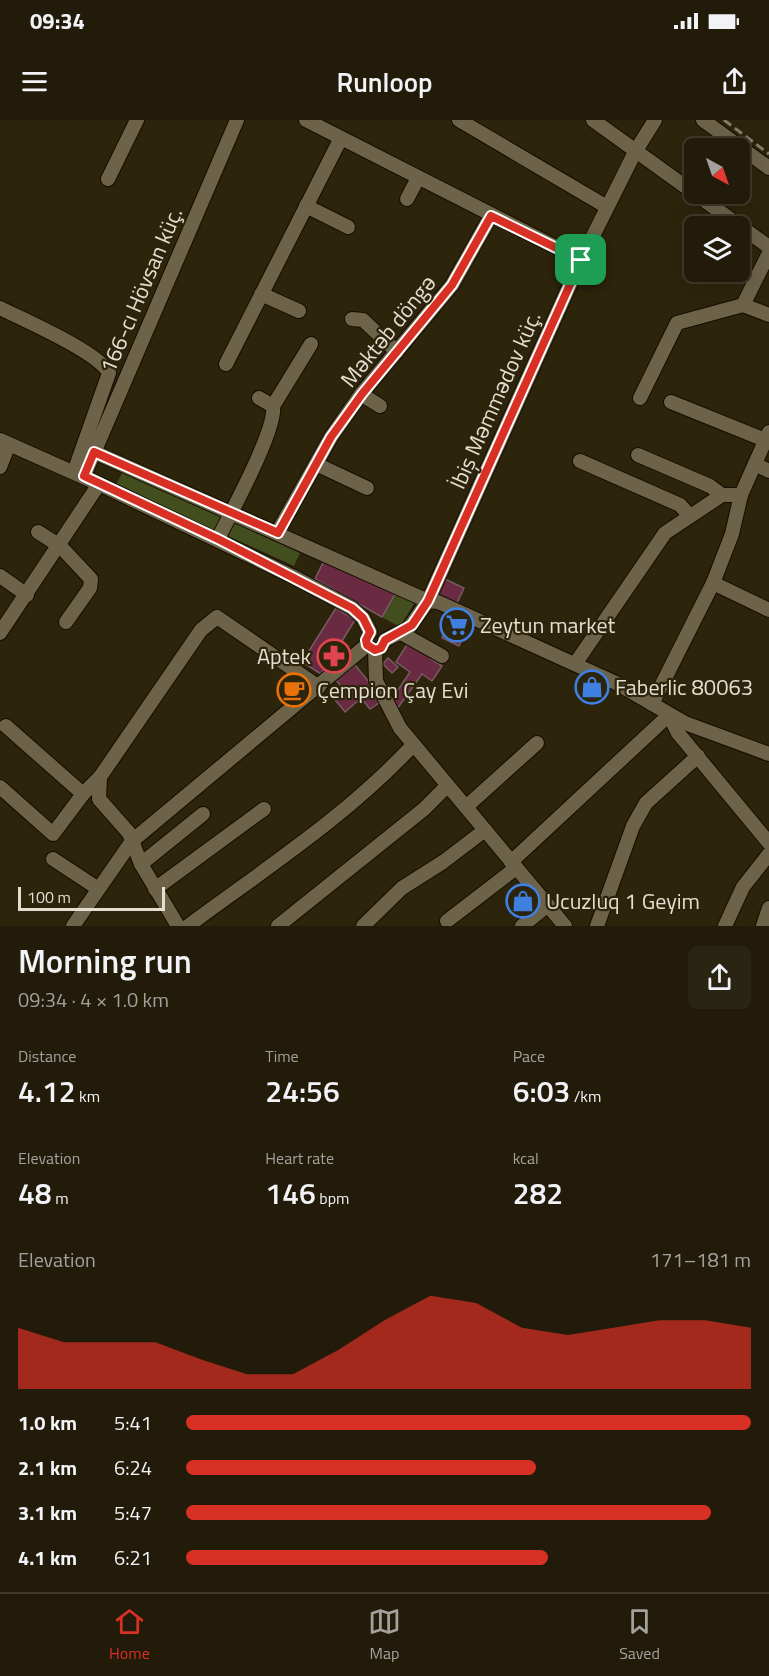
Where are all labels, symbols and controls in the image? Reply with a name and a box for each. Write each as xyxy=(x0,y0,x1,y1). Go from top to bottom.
text: 09:34 xyxy=(30,4,85,38)
text: Runloop xyxy=(336,61,433,102)
icon: menu xyxy=(18,65,51,98)
icon: share xyxy=(718,65,751,98)
north arrow xyxy=(684,138,750,204)
map controls xyxy=(684,138,750,282)
street label: 166-cı Hövsan küç. xyxy=(91,202,191,378)
button: layers xyxy=(684,216,750,282)
pin xyxy=(555,234,606,285)
icon: arrive xyxy=(564,243,597,276)
street label: Məktəb döngə xyxy=(332,267,444,395)
street label: İbiş Məmmədov küç. xyxy=(440,306,550,494)
supermarket icon: Zeytun market xyxy=(439,607,475,643)
place label: Zeytun market xyxy=(480,608,615,642)
pharmacy icon: Aptek xyxy=(316,638,352,674)
place label: Aptek xyxy=(257,639,311,673)
shop icon: Faberlic 80063 xyxy=(574,669,610,705)
place label: Faberlic 80063 xyxy=(615,670,753,704)
cafe icon: Çempion Çay Evi xyxy=(276,672,312,708)
place label: Çempion Çay Evi xyxy=(317,673,469,707)
shop icon: Ucuzluq 1 Geyim xyxy=(505,883,541,919)
scale bar xyxy=(18,884,165,911)
place label: Ucuzluq 1 Geyim xyxy=(546,884,700,918)
text: 100 m xyxy=(27,885,71,909)
text: Morning run xyxy=(18,936,192,986)
button: share xyxy=(688,946,751,1009)
text: 09:34 · 4 × 1.0 km xyxy=(18,984,169,1015)
text: Distance xyxy=(18,1044,76,1068)
text: Time xyxy=(265,1044,299,1068)
text: Pace xyxy=(513,1044,545,1068)
text: 4.12 xyxy=(18,1068,76,1114)
text: 24:56 xyxy=(265,1068,340,1114)
text: 6:03 xyxy=(513,1068,570,1114)
text: km xyxy=(76,1084,100,1108)
text: /km xyxy=(570,1084,601,1108)
text: Elevation xyxy=(18,1146,80,1170)
text: Heart rate xyxy=(265,1146,334,1170)
text: kcal xyxy=(513,1146,539,1170)
text: 48 xyxy=(18,1170,52,1216)
text: 146 xyxy=(265,1170,316,1216)
text: 282 xyxy=(513,1170,563,1216)
text: m xyxy=(52,1186,69,1210)
text: bpm xyxy=(316,1186,349,1210)
text: Elevation xyxy=(18,1244,96,1275)
text: 171–181 m xyxy=(650,1244,751,1275)
text: 1.0 km xyxy=(18,1407,77,1438)
text: 5:41 xyxy=(114,1407,152,1438)
text: 2.1 km xyxy=(18,1452,77,1483)
text: 6:24 xyxy=(114,1452,152,1483)
text: 3.1 km xyxy=(18,1497,77,1528)
text: 5:47 xyxy=(114,1497,152,1528)
text: 4.1 km xyxy=(18,1542,77,1573)
text: 6:21 xyxy=(114,1542,152,1573)
tab: Home xyxy=(109,1605,150,1665)
tab: Map xyxy=(368,1605,401,1665)
tab: Saved xyxy=(619,1605,660,1665)

